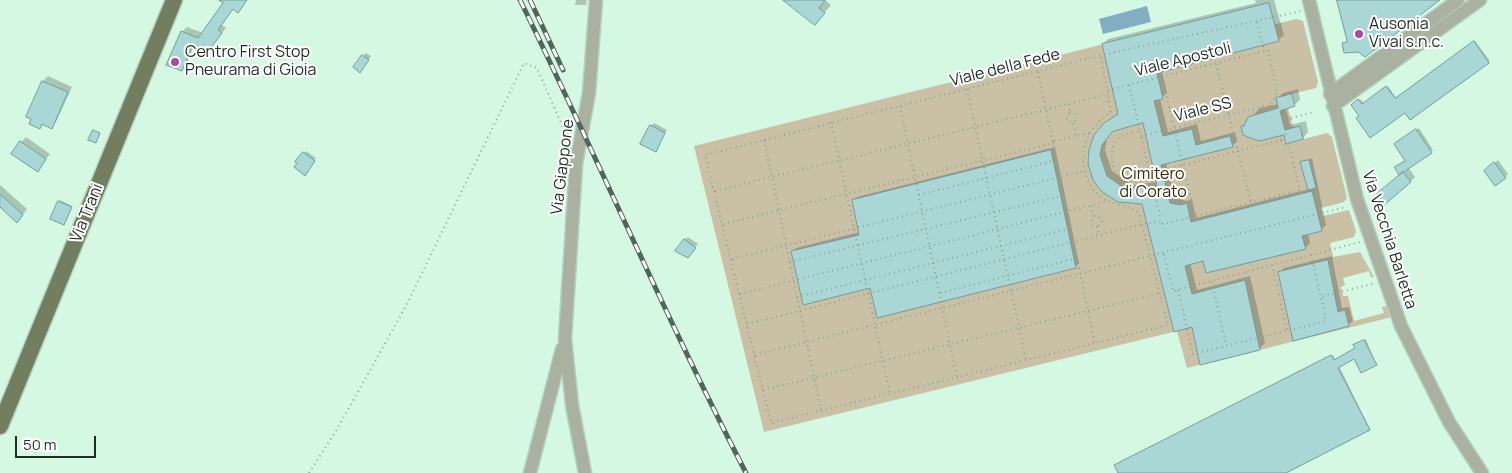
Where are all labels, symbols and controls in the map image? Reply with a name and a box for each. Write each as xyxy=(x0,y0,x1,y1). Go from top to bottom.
place label: Ausonia Vivai s.n.c. xyxy=(1369,15,1444,53)
marker: Ausonia Vivai s.n.c. xyxy=(1353,28,1365,40)
street label: Viale Apostoli xyxy=(1133,39,1233,81)
place label: Centro First Stop Pneurama di Gioia xyxy=(185,43,316,81)
street label: Viale della Fede xyxy=(948,45,1062,91)
marker: Centro First Stop Pneurama di Gioia xyxy=(169,56,181,68)
street label: Viale SS xyxy=(1172,94,1234,126)
street label: Via Giappone xyxy=(548,118,578,216)
park label: Cimitero di Corato xyxy=(1119,165,1187,203)
street label: Via Vecchia Barletta xyxy=(1358,168,1420,312)
street label: Via Trani xyxy=(67,181,107,245)
scale bar xyxy=(18,426,99,458)
text: 50 m xyxy=(23,434,57,455)

